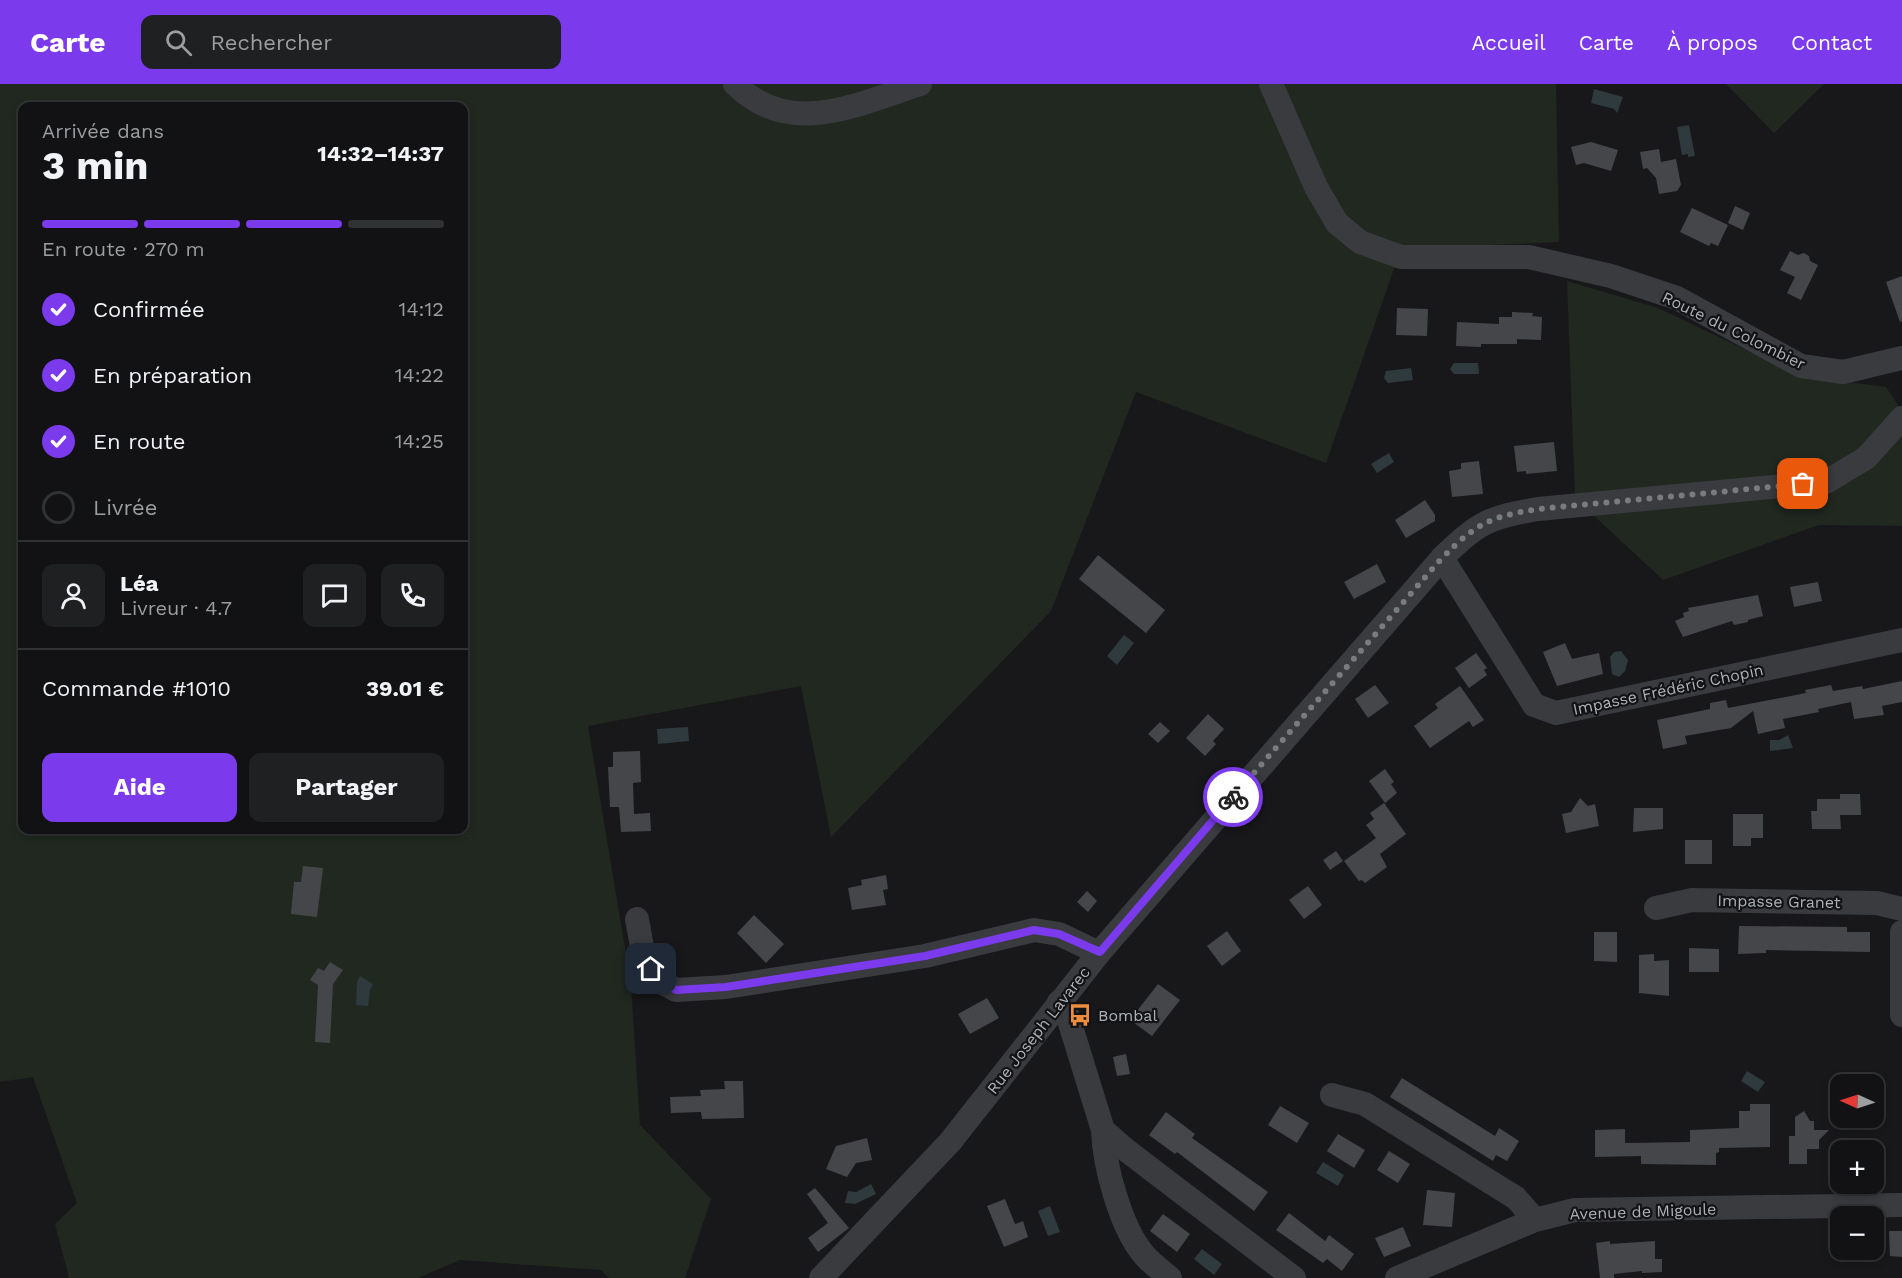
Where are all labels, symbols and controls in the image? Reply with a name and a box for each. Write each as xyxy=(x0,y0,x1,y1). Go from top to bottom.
search box xyxy=(141,15,561,69)
text: Carte xyxy=(30,26,105,59)
icon: search xyxy=(162,26,195,59)
text: Rechercher xyxy=(210,30,332,55)
text: Accueil xyxy=(1471,30,1546,55)
text: Carte xyxy=(1579,30,1634,55)
text: À propos xyxy=(1667,30,1758,55)
text: Contact xyxy=(1791,30,1872,55)
text: Arrivée dans xyxy=(42,119,164,143)
text: 14:32–14:37 xyxy=(317,141,444,166)
text: 3 min xyxy=(42,143,149,188)
text: En route · 270 m xyxy=(42,237,205,261)
street label: Route du Colombier xyxy=(1659,288,1809,374)
icon: check xyxy=(42,293,75,326)
text: Confirmée xyxy=(93,297,205,322)
text: 14:12 xyxy=(399,297,444,321)
icon: check xyxy=(42,359,75,392)
text: En préparation xyxy=(93,363,252,388)
text: 14:22 xyxy=(395,363,444,387)
icon: check xyxy=(42,425,75,458)
text: En route xyxy=(93,429,185,454)
text: 14:25 xyxy=(395,429,444,453)
pin xyxy=(1777,458,1828,509)
icon: bag xyxy=(1786,467,1819,500)
text: Livrée xyxy=(93,495,157,520)
button: person xyxy=(42,564,105,627)
button: chat xyxy=(303,564,366,627)
button: phone xyxy=(381,564,444,627)
text: Léa xyxy=(120,571,159,596)
text: Livreur · 4.7 xyxy=(120,596,232,620)
street label: Impasse Frédéric Chopin xyxy=(1571,660,1765,719)
text: Commande #1010 xyxy=(42,676,231,701)
text: 39.01 € xyxy=(366,676,444,701)
button: Aide xyxy=(42,753,237,822)
button: Partager xyxy=(249,753,444,822)
courier xyxy=(1203,767,1263,827)
icon: bike xyxy=(1217,781,1250,814)
street label: Impasse Granet xyxy=(1717,891,1841,912)
pin xyxy=(625,943,676,994)
icon: home xyxy=(634,952,667,985)
street label: Rue Joseph Lavarec xyxy=(983,963,1094,1098)
bus stop icon: Bombal xyxy=(1067,1002,1093,1028)
place label: Bombal xyxy=(1098,1006,1157,1025)
north arrow xyxy=(1830,1074,1884,1128)
map controls xyxy=(1830,1074,1884,1260)
button: + xyxy=(1830,1140,1884,1194)
street label: Avenue de Migoule xyxy=(1569,1199,1717,1224)
button: − xyxy=(1830,1206,1884,1260)

